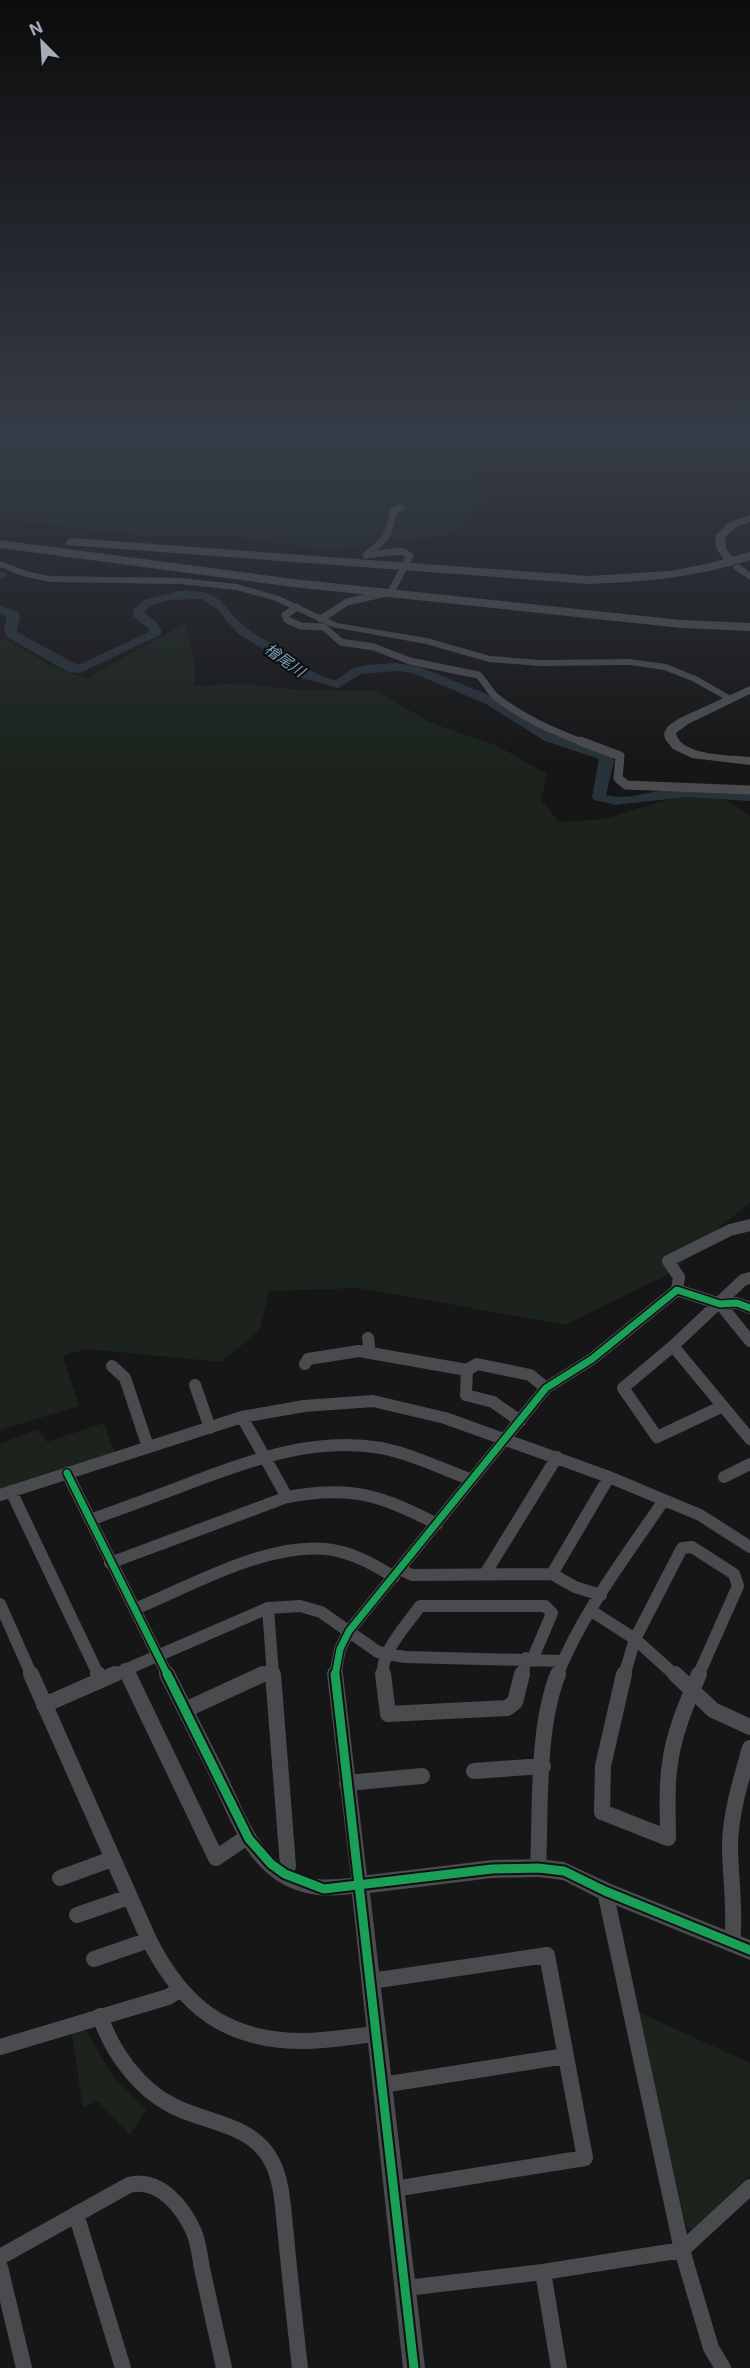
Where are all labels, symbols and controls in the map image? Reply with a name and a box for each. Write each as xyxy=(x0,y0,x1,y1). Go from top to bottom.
north arrow xyxy=(12,12,72,72)
text: N xyxy=(26,17,46,40)
water label: 檜尾川 xyxy=(261,639,310,682)

